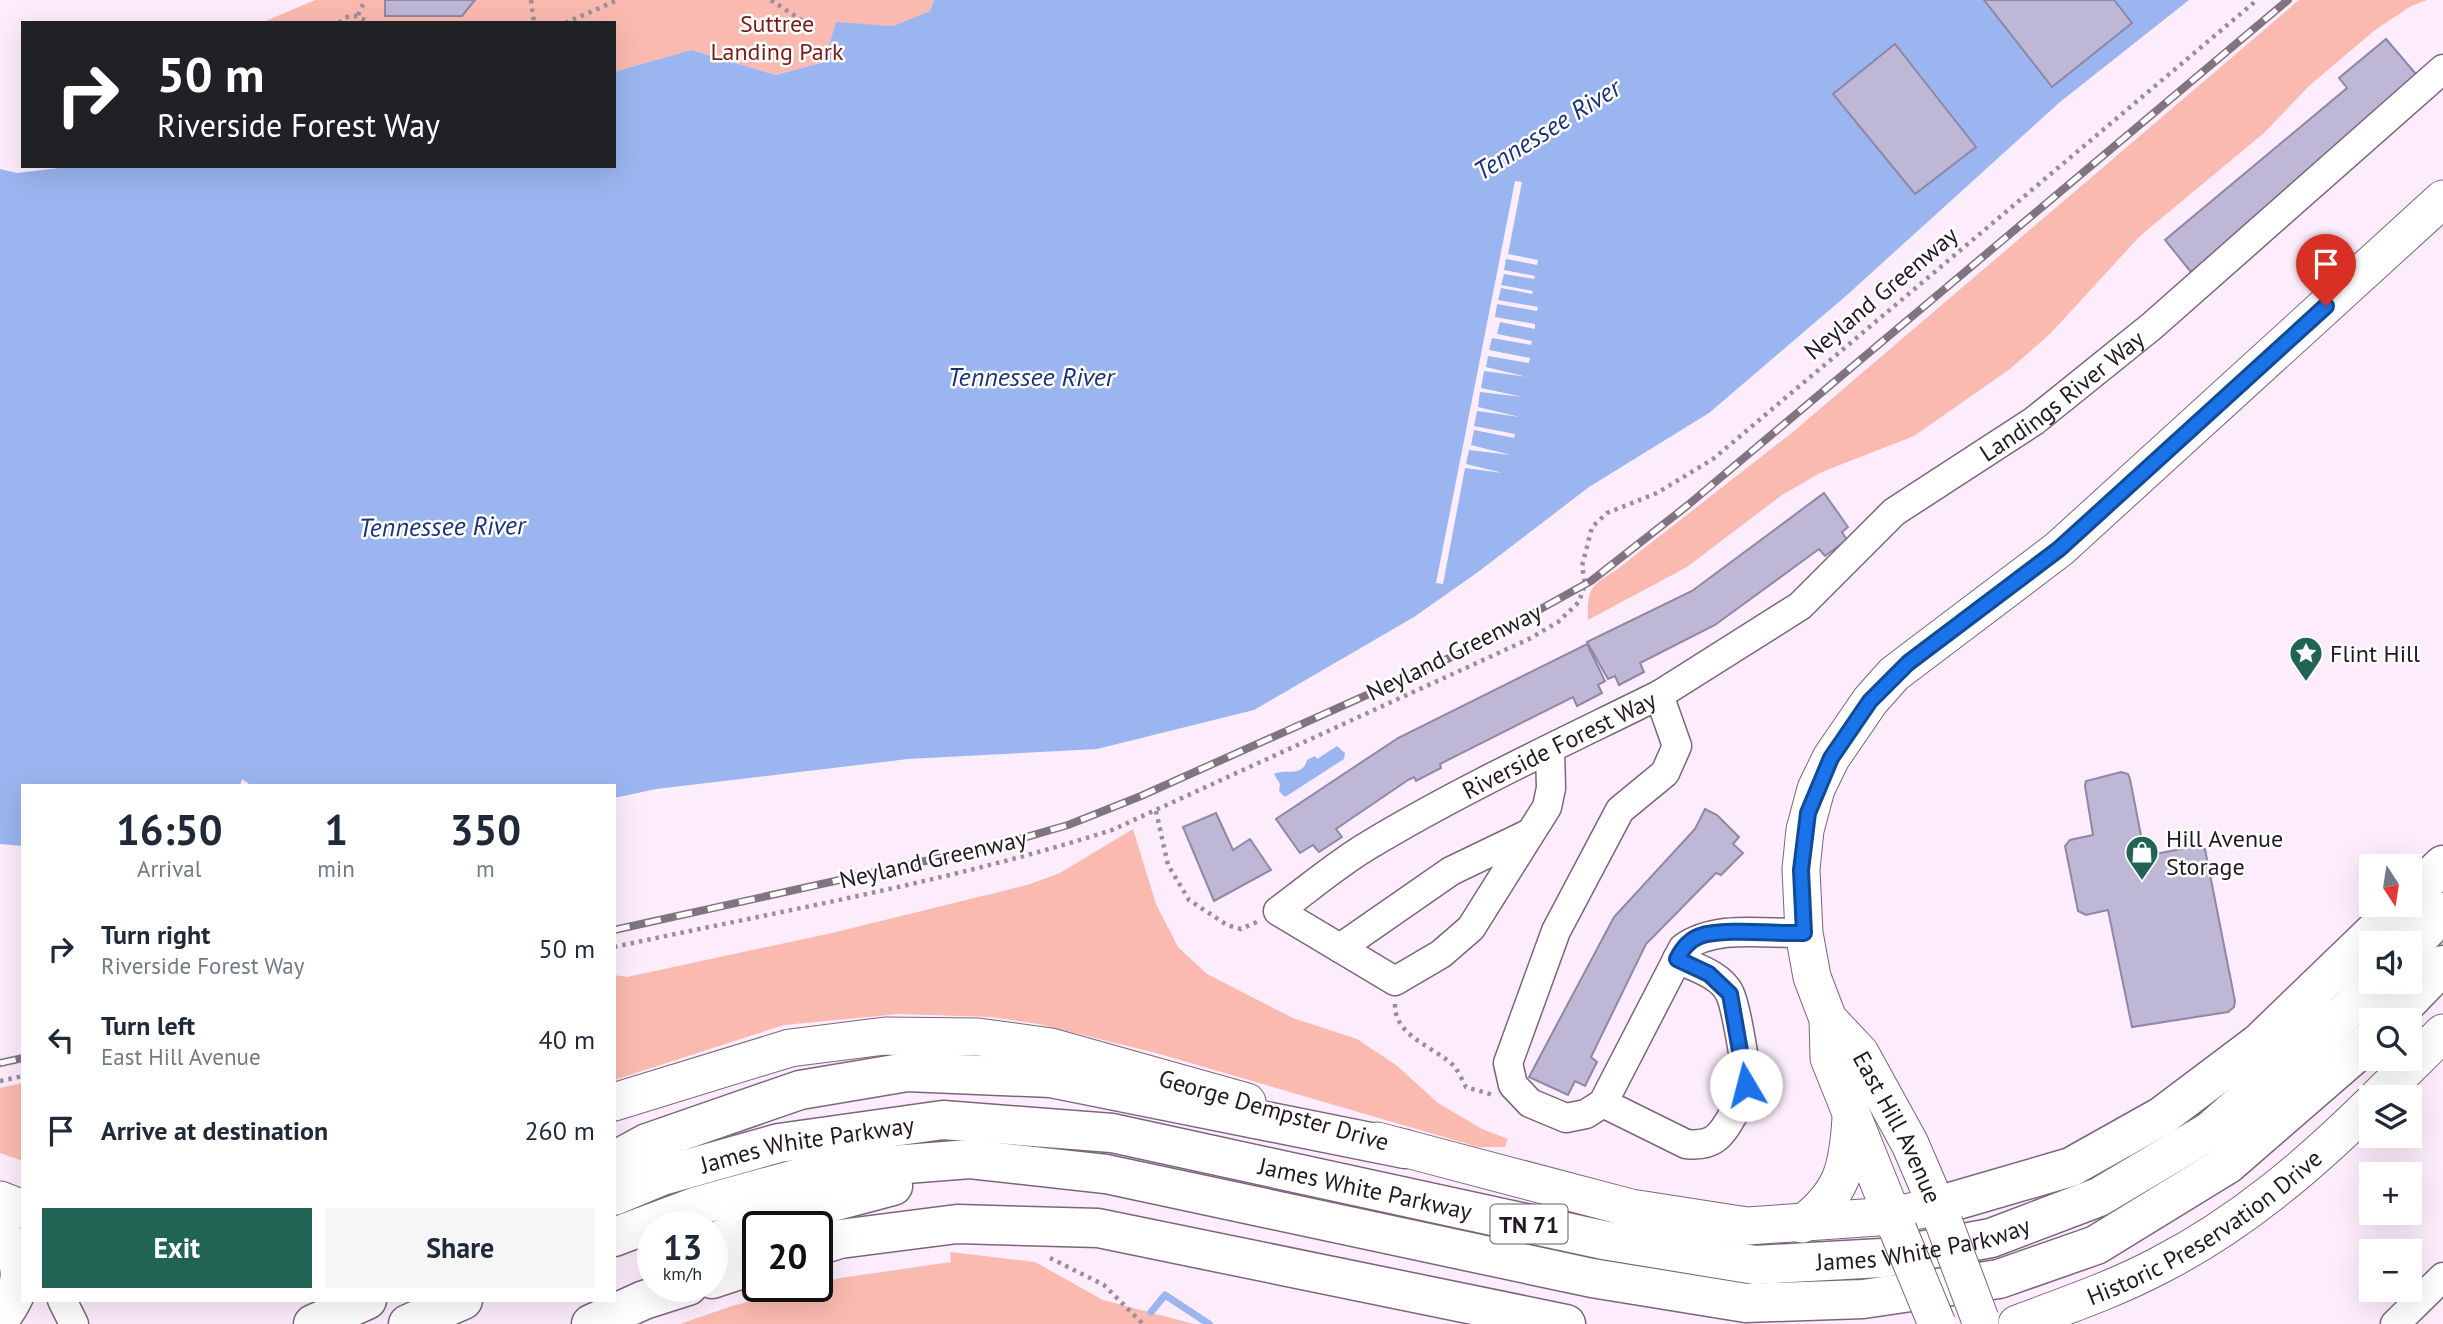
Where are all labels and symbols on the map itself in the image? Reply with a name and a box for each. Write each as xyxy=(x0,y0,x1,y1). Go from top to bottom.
park label: Suttree Landing Park xyxy=(711,8,844,67)
water label: Tennessee River xyxy=(1468,70,1628,187)
street label: Neyland Greenway xyxy=(1798,220,1964,366)
pin xyxy=(2296,234,2356,306)
street label: Landings River Way xyxy=(1973,323,2150,468)
water label: Tennessee River xyxy=(948,360,1116,393)
water label: Tennessee River xyxy=(358,508,527,544)
street label: Neyland Greenway xyxy=(1361,596,1547,708)
place icon: Flint Hill xyxy=(2287,634,2325,683)
place label: Flint Hill xyxy=(2330,638,2420,669)
street label: Riverside Forest Way xyxy=(1457,684,1661,806)
street label: Neyland Greenway xyxy=(836,822,1030,896)
place label: Hill Avenue Storage xyxy=(2166,823,2283,882)
shop icon: Hill Avenue Storage xyxy=(2123,833,2161,882)
north arrow xyxy=(2359,854,2422,917)
street label: East Hill Avenue xyxy=(1846,1045,1949,1208)
position arrow xyxy=(1709,1048,1783,1122)
street label: George Dempster Drive xyxy=(1155,1062,1393,1158)
street label: James White Parkway xyxy=(696,1109,916,1180)
street label: Historic Preservation Drive xyxy=(2082,1142,2328,1312)
street label: James White Parkway xyxy=(1255,1150,1475,1227)
road number: TN 71 xyxy=(1490,1204,1568,1244)
street label: James White Parkway xyxy=(1814,1209,2034,1277)
speed limit sign: 20 xyxy=(742,1211,833,1302)

